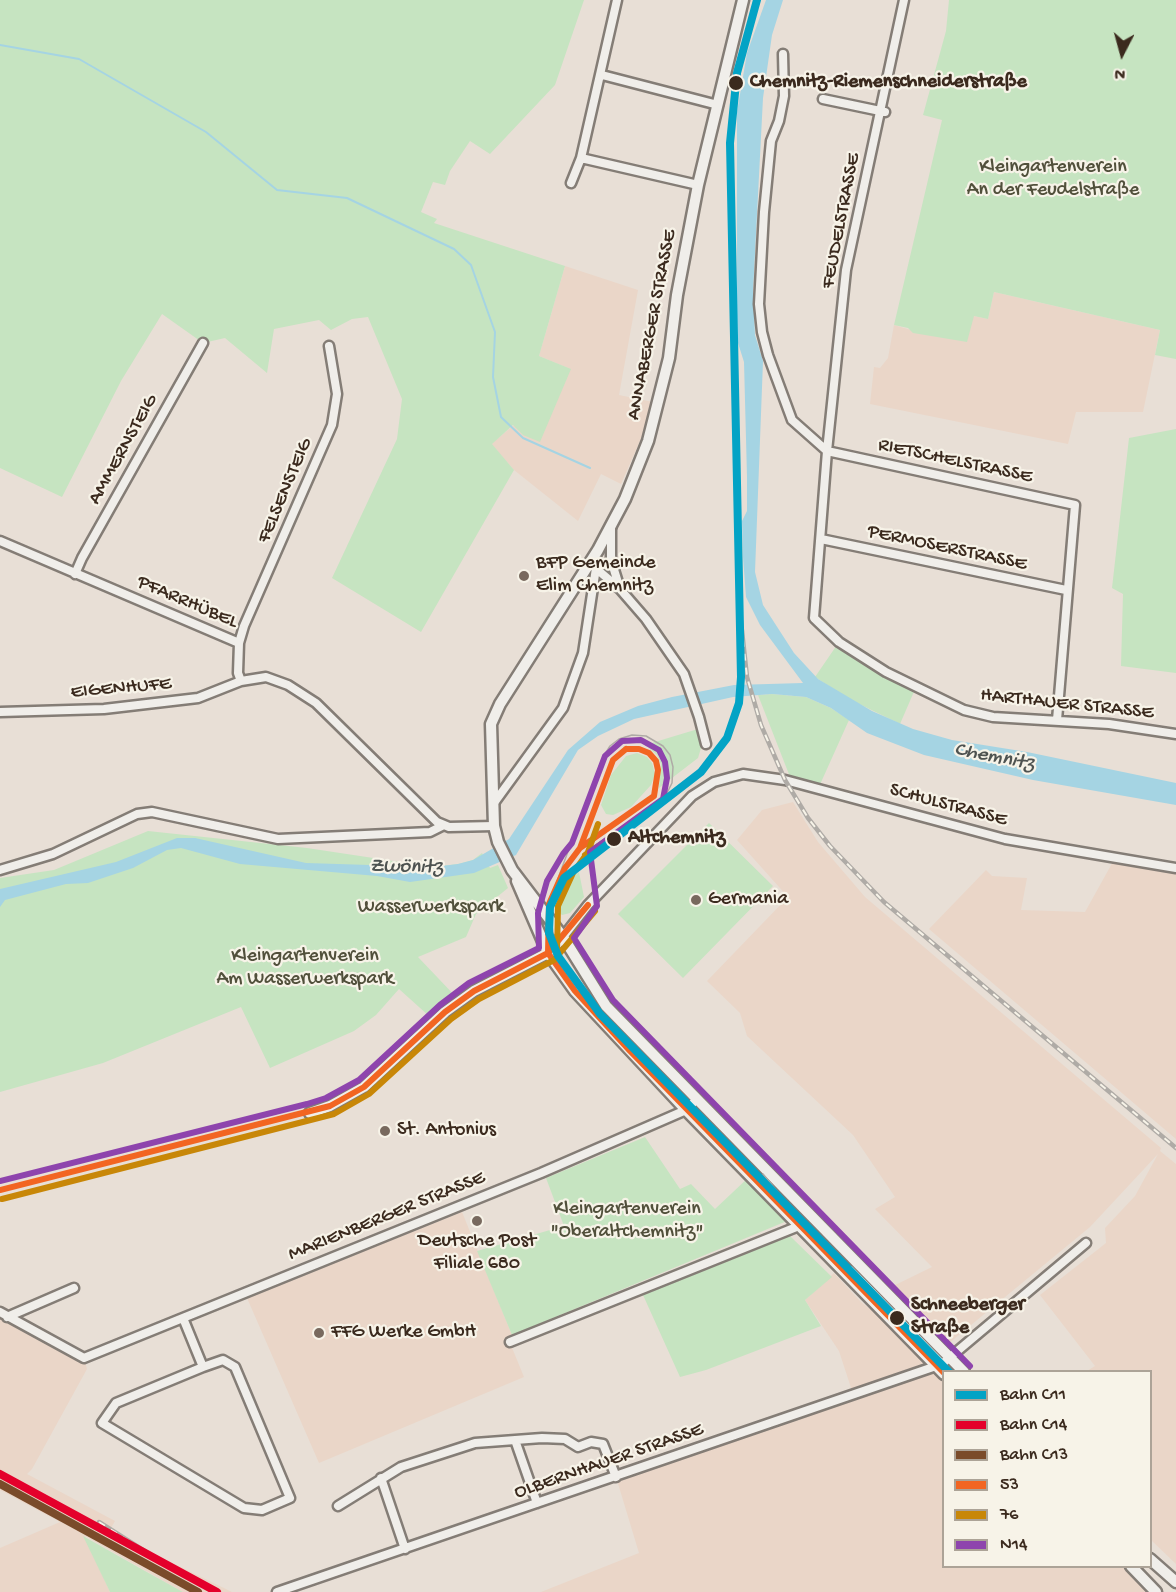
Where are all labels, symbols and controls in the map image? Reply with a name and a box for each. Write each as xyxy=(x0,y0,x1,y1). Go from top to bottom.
north arrow xyxy=(1092,24,1152,84)
text: N xyxy=(1114,62,1126,82)
place label: Chemnitz-Riemenschneiderstraße xyxy=(750,71,1027,95)
marker: Chemnitz-Riemenschneiderstraße xyxy=(727,74,745,92)
street label: FEUDELSTRASSE xyxy=(817,151,867,291)
park label: Kleingartenverein An der Feudelstraße xyxy=(967,156,1139,203)
street label: ANNABERGER STRASSE xyxy=(623,228,683,422)
street label: AMMERNSTEIG xyxy=(84,391,164,509)
street label: RIETSCHELSTRASSE xyxy=(876,434,1034,490)
street label: FELSENSTEIG xyxy=(253,435,319,547)
street label: PERMOSERSTRASSE xyxy=(865,520,1029,578)
place label: BFP Gemeinde Elim Chemnitz xyxy=(536,552,656,599)
marker: BFP Gemeinde Elim Chemnitz xyxy=(517,569,531,583)
street label: PFARRHÜBEL xyxy=(133,571,241,635)
street label: EIGENHUFE xyxy=(70,673,172,705)
street label: HARTHAUER STRASSE xyxy=(979,684,1155,726)
water label: Chemnitz xyxy=(952,738,1036,778)
street label: SCHULSTRASSE xyxy=(887,779,1009,833)
place label: Altchemnitz xyxy=(628,827,725,851)
marker: Altchemnitz xyxy=(605,830,623,848)
water label: Zwönitz xyxy=(369,855,443,881)
place label: Germania xyxy=(708,888,788,912)
marker: Germania xyxy=(689,893,703,907)
park label: Wasserwerkspark xyxy=(358,896,504,920)
park label: Kleingartenverein Am Wasserwerkspark xyxy=(216,945,394,992)
place label: St. Antonius xyxy=(397,1119,496,1143)
marker: St. Antonius xyxy=(378,1124,392,1138)
street label: MARIENBERGER STRASSE xyxy=(285,1167,489,1267)
park label: Kleingartenverein "Oberaltchemnitz" xyxy=(550,1198,704,1245)
marker: Deutsche Post Filiale 680 xyxy=(470,1214,484,1228)
place label: Deutsche Post Filiale 680 xyxy=(418,1230,536,1277)
place label: Schneeberger Straße xyxy=(911,1294,1025,1341)
marker: Schneeberger Straße xyxy=(888,1309,906,1327)
place label: FFG Werke GmbH xyxy=(331,1321,476,1345)
marker: FFG Werke GmbH xyxy=(312,1326,326,1340)
legend xyxy=(942,1370,1152,1568)
text: Bahn C11 xyxy=(1000,1385,1066,1406)
text: Bahn C14 xyxy=(1000,1415,1067,1436)
street label: OLBERNHAUER STRASSE xyxy=(511,1418,707,1506)
text: Bahn C13 xyxy=(1000,1445,1068,1466)
text: 53 xyxy=(1000,1475,1019,1496)
text: 76 xyxy=(1000,1505,1018,1526)
text: N14 xyxy=(1000,1535,1028,1556)

